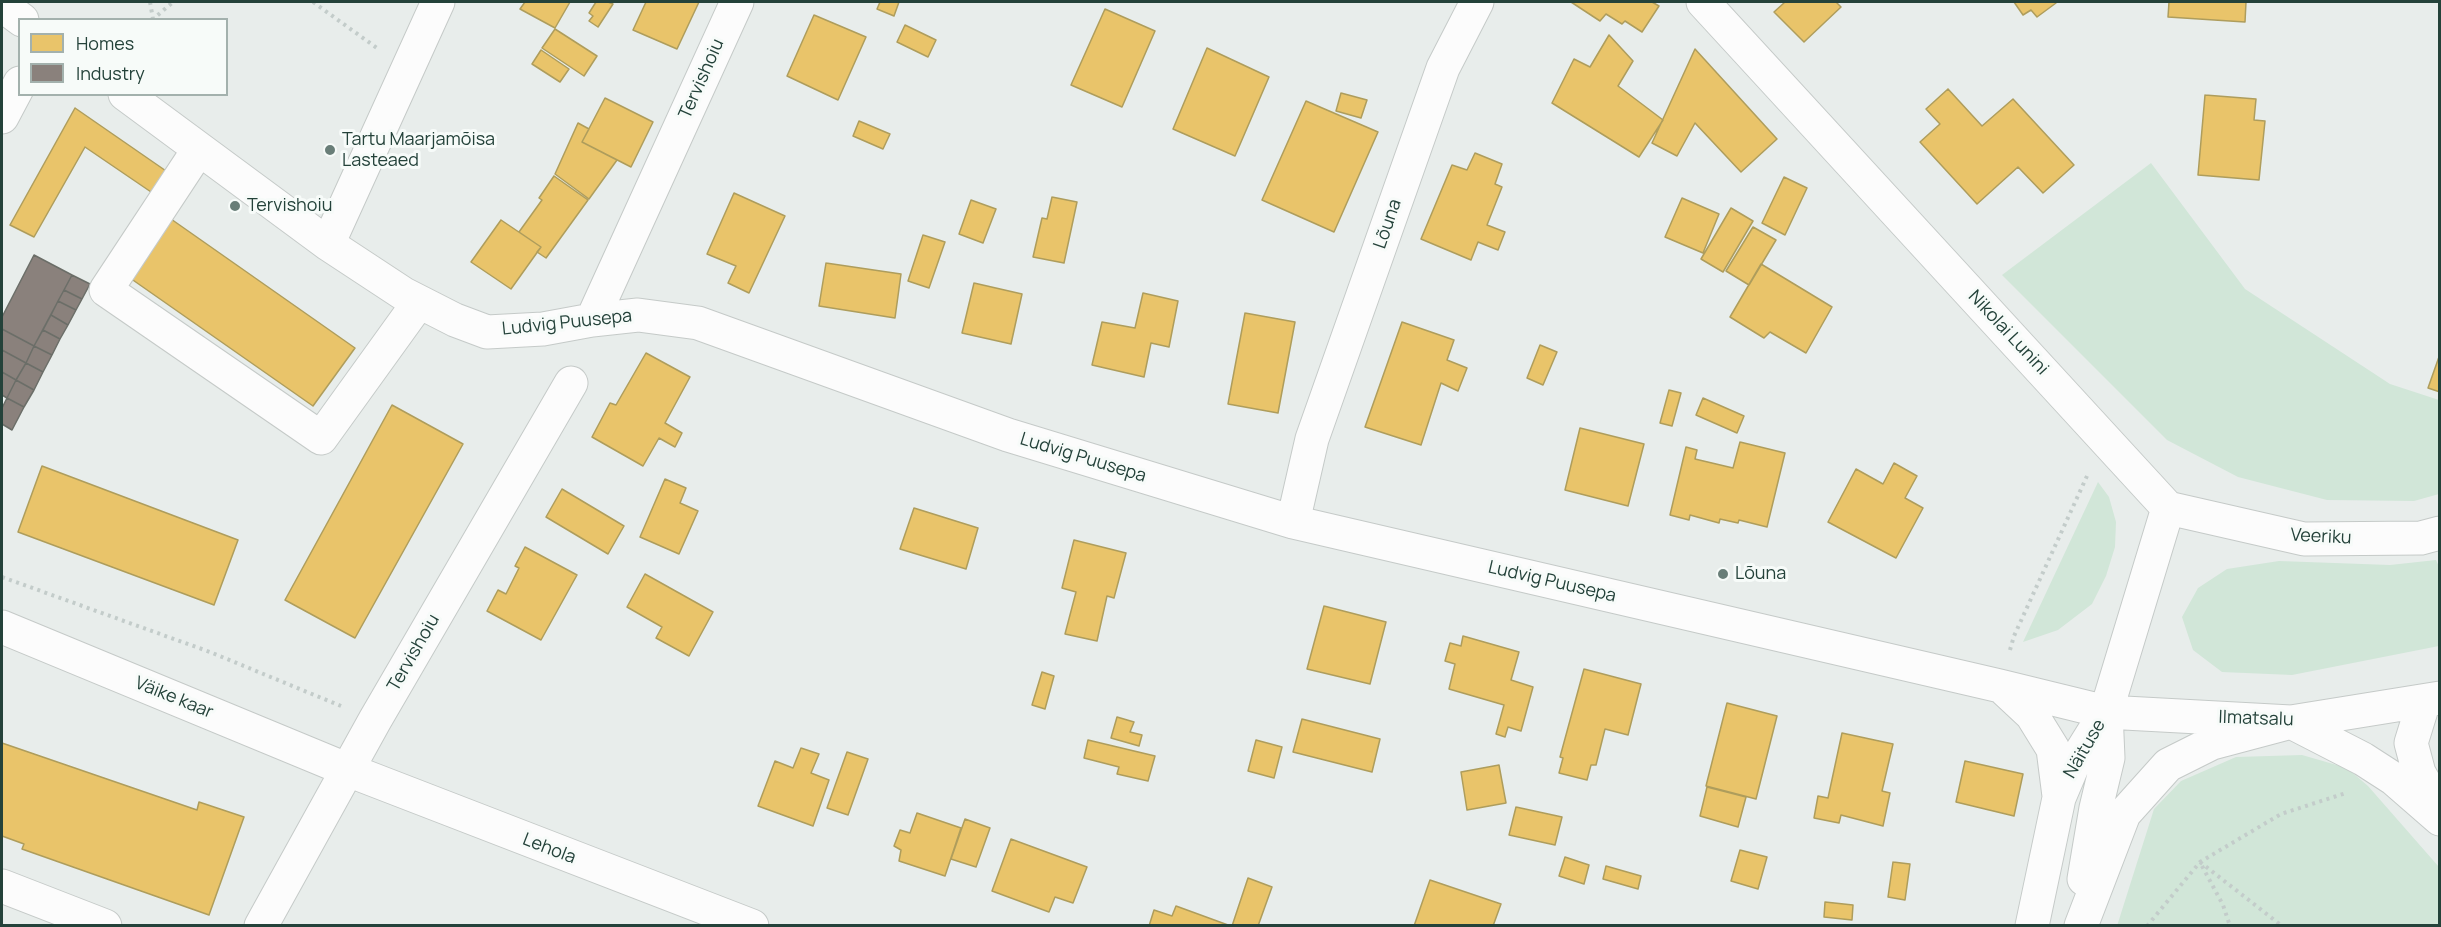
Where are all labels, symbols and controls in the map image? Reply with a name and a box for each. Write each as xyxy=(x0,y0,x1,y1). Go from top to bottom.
legend xyxy=(18,18,228,96)
text: Homes xyxy=(76,31,134,55)
street label: Tervishoiu xyxy=(675,36,729,122)
text: Industry xyxy=(76,61,145,85)
place label: Tartu Maarjamõisa Lasteaed xyxy=(342,129,495,172)
marker: Tartu Maarjamõisa Lasteaed xyxy=(323,143,337,157)
place label: Tervishoiu xyxy=(247,195,332,217)
street label: Lõuna xyxy=(1369,196,1407,252)
marker: Tervishoiu xyxy=(228,199,242,213)
street label: Nikolai Lunini xyxy=(1963,286,2053,380)
street label: Ludvig Puusepa xyxy=(501,305,633,341)
street label: Ludvig Puusepa xyxy=(1017,429,1149,487)
street label: Veeriku xyxy=(2290,525,2352,549)
street label: Ludvig Puusepa xyxy=(1486,557,1618,607)
place label: Lõuna xyxy=(1735,563,1786,585)
marker: Lõuna xyxy=(1716,567,1730,581)
street label: Tervishoiu xyxy=(383,611,445,695)
street label: Väike kaar xyxy=(132,673,216,723)
street label: Ilmatsalu xyxy=(2218,707,2294,731)
street label: Näituse xyxy=(2060,716,2110,782)
street label: Lehola xyxy=(519,829,579,869)

